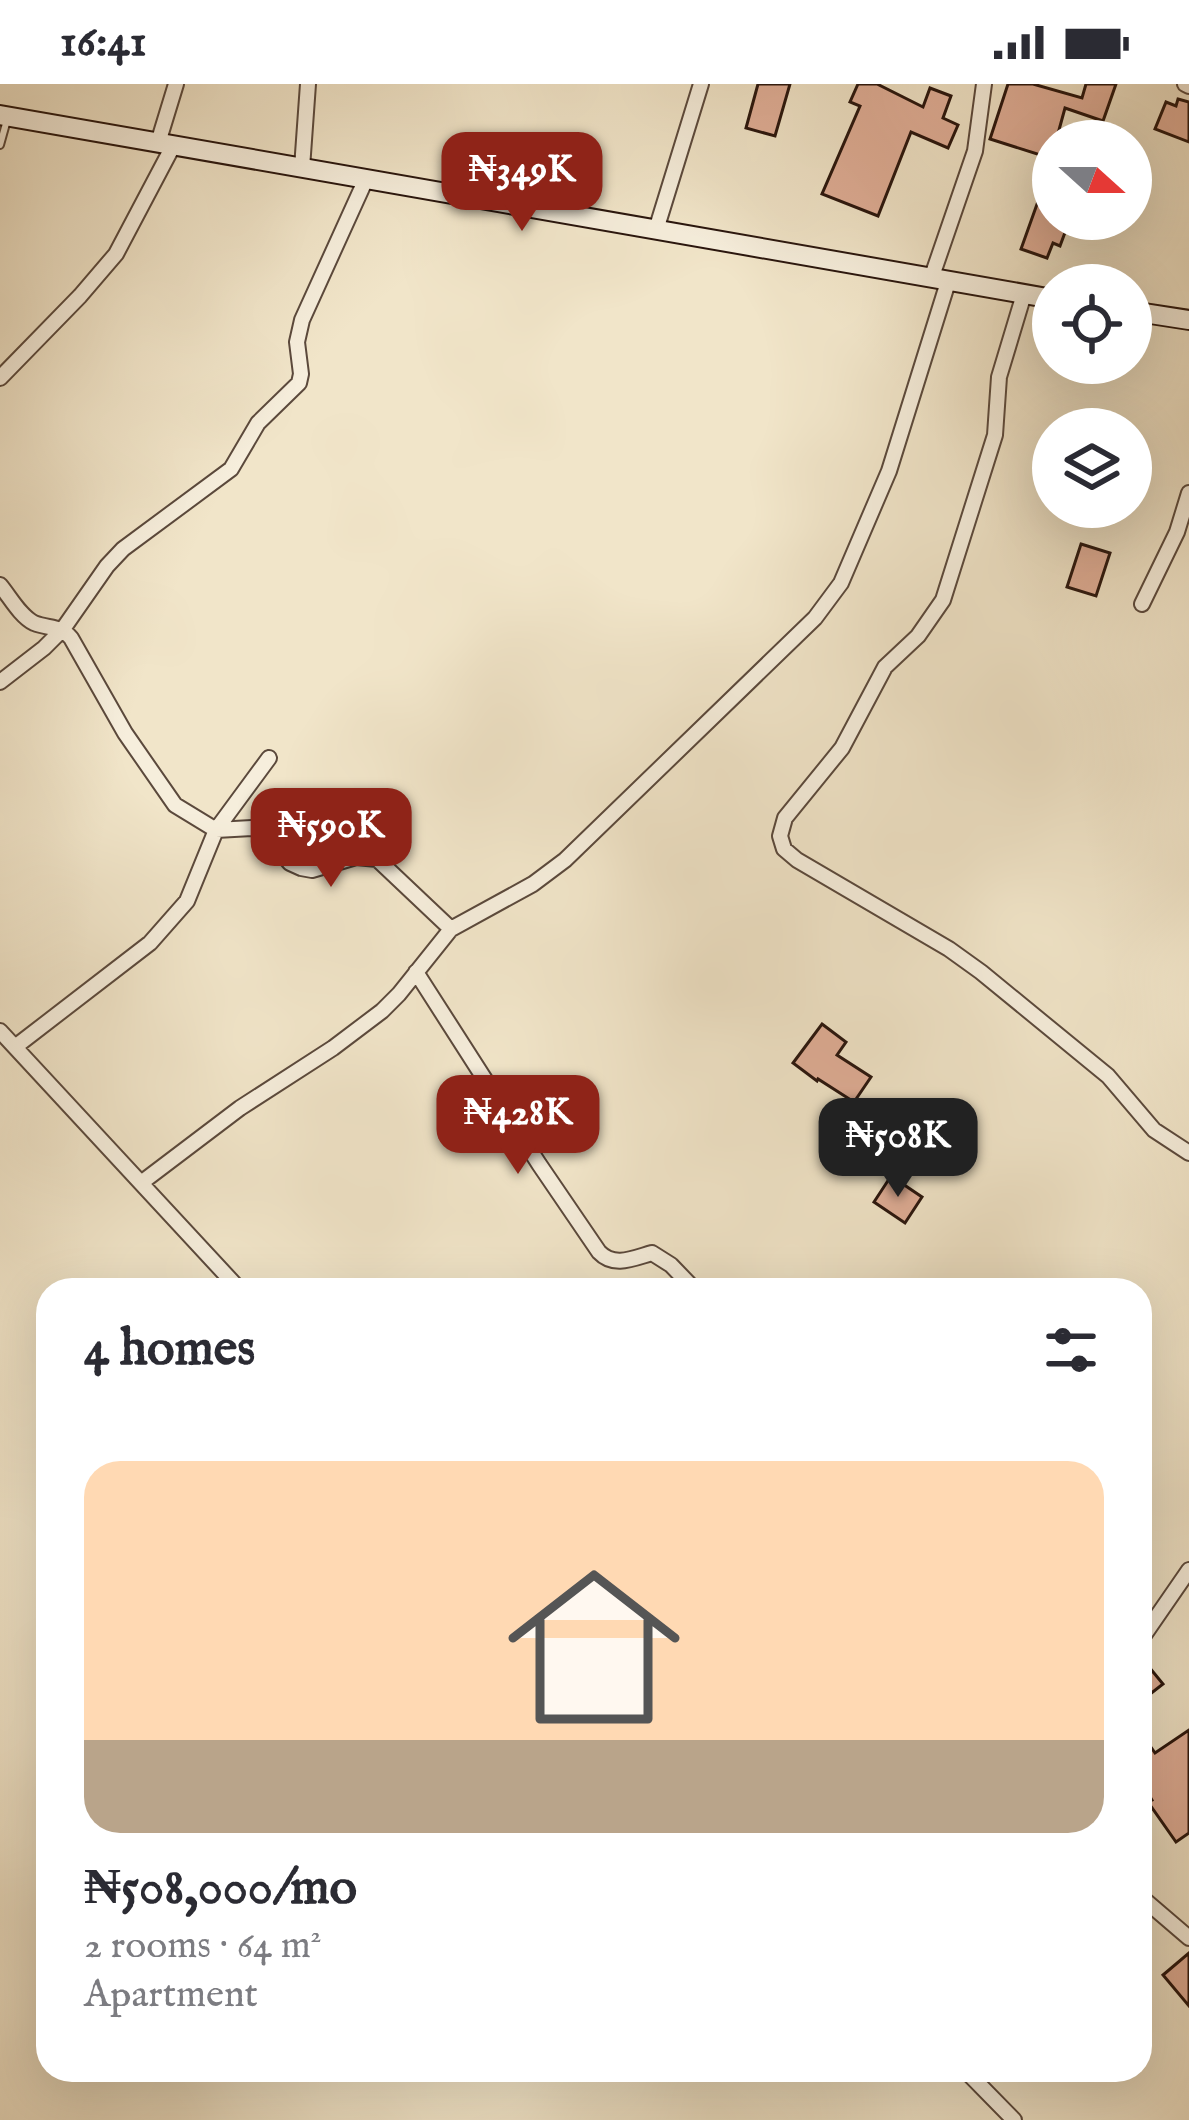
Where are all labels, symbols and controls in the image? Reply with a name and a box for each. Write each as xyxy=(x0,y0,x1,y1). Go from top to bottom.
text: 16:41 xyxy=(60,14,146,71)
north arrow xyxy=(1032,120,1152,240)
map controls xyxy=(1032,120,1152,528)
pin: ₦349K xyxy=(438,132,606,234)
text: ₦349K xyxy=(468,146,576,195)
button: locate xyxy=(1032,264,1152,384)
button: layers xyxy=(1032,408,1152,528)
pin: ₦590K xyxy=(247,788,415,890)
text: ₦590K xyxy=(278,802,384,851)
pin: ₦428K xyxy=(434,1075,602,1177)
text: ₦428K xyxy=(463,1089,573,1138)
pin: ₦508K xyxy=(814,1098,982,1200)
text: ₦508K xyxy=(846,1112,950,1161)
icon: filters xyxy=(1038,1317,1104,1383)
text: 4 homes xyxy=(84,1318,255,1383)
icon: home xyxy=(486,1539,702,1755)
text: ₦508,000/mo xyxy=(84,1857,357,1922)
text: 2 rooms · 64 m² xyxy=(84,1922,322,1971)
text: Apartment xyxy=(84,1971,258,2020)

